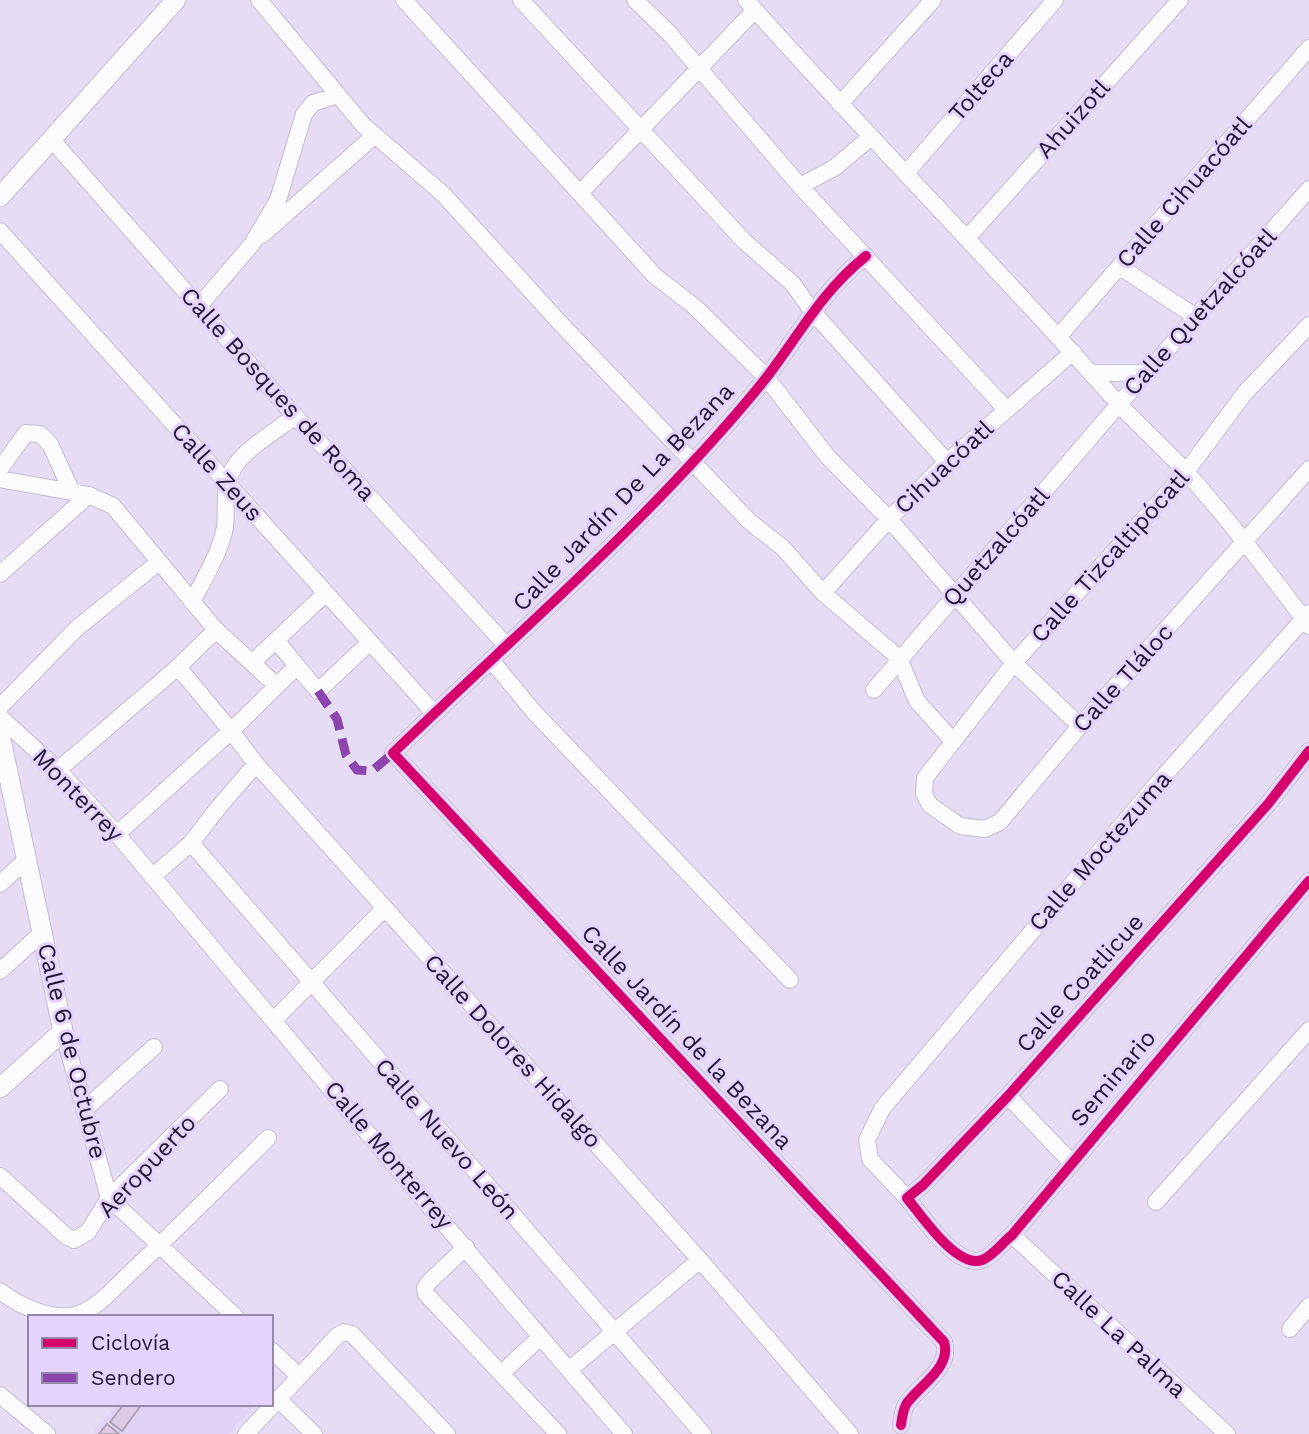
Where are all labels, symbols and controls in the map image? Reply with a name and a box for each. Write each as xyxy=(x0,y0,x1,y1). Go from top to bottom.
street label: Tolteca xyxy=(943,45,1019,127)
street label: Ahuizotl xyxy=(1030,73,1116,164)
street label: Calle Cihuacóatl xyxy=(1111,110,1258,273)
street label: Calle Quetzalcóatl xyxy=(1118,222,1283,401)
street label: Calle Bosques de Roma xyxy=(175,282,381,506)
street label: Calle Jardín De La Bezana xyxy=(507,377,739,617)
street label: Cihuacóatl xyxy=(889,414,1000,520)
street label: Calle Zeus xyxy=(166,417,268,527)
street label: Calle Tizcaltipócatl xyxy=(1025,463,1195,648)
street label: Quetzalcóatl xyxy=(937,481,1056,612)
street label: Calle Tláloc xyxy=(1067,618,1179,738)
street label: Monterrey xyxy=(27,743,130,848)
street label: Calle Moctezuma xyxy=(1023,765,1177,937)
street label: Calle Coatlicue xyxy=(1011,908,1149,1058)
street label: Calle Jardín de la Bezana xyxy=(576,919,798,1155)
street label: Calle 6 de Octubre xyxy=(32,940,112,1162)
street label: Calle Dolores Hidalgo xyxy=(418,948,608,1154)
street label: Seminario xyxy=(1065,1024,1161,1132)
street label: Calle Nuevo León xyxy=(369,1053,525,1225)
street label: Calle Monterrey xyxy=(319,1075,460,1235)
street label: Aeropuerto xyxy=(92,1109,202,1223)
street label: Calle La Palma xyxy=(1046,1264,1192,1404)
legend xyxy=(28,1315,273,1406)
text: Ciclovía xyxy=(91,1330,170,1355)
text: Sendero xyxy=(91,1365,176,1390)

